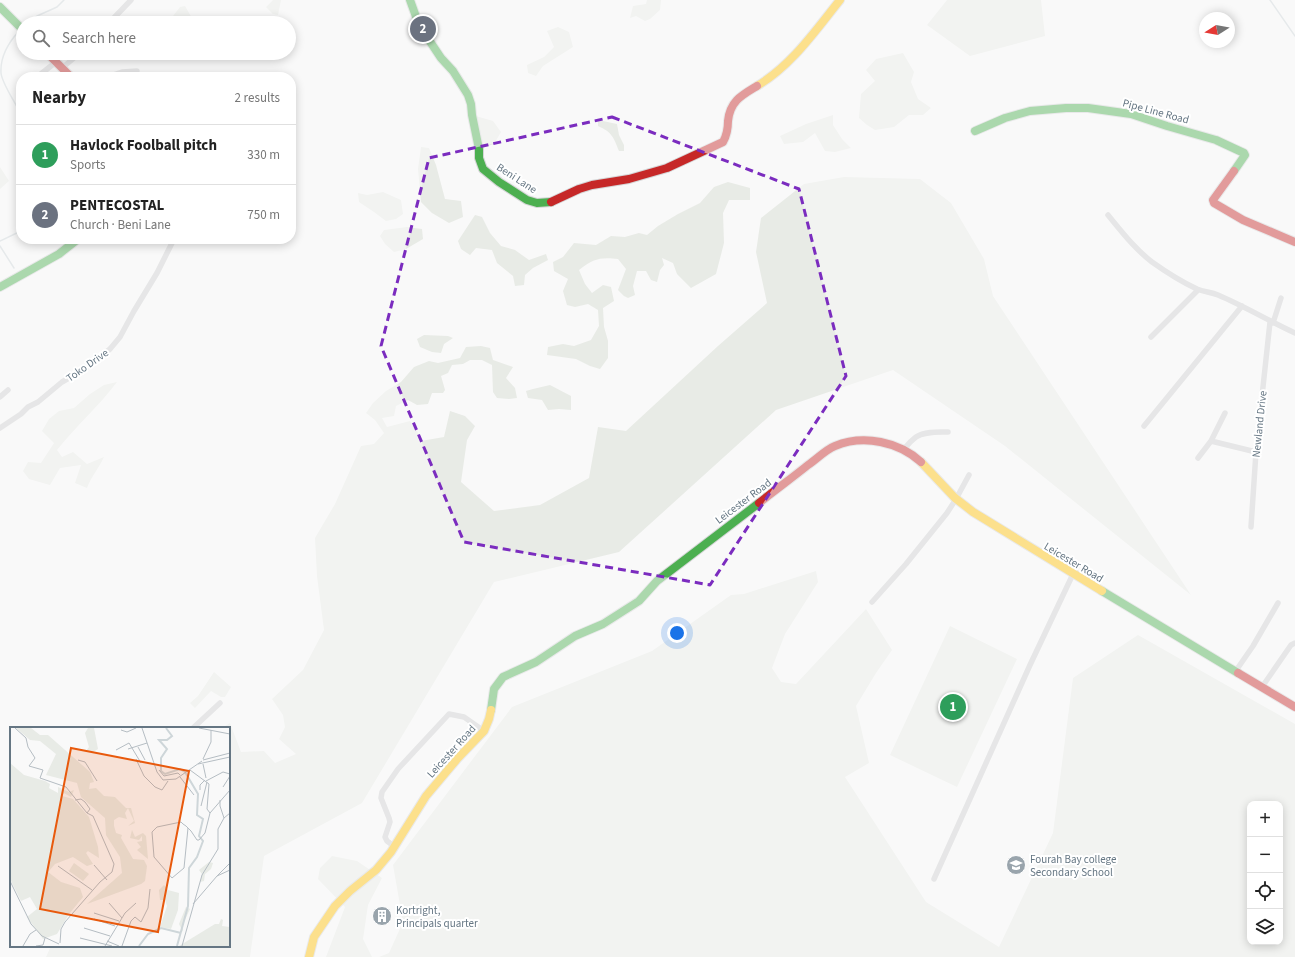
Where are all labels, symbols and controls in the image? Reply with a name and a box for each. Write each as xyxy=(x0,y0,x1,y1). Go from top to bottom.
north arrow xyxy=(1199,12,1235,48)
pin: 2 xyxy=(410,14,436,44)
search box xyxy=(16,16,296,60)
icon: search xyxy=(30,27,52,49)
text: Search here xyxy=(62,28,136,49)
text: Nearby xyxy=(32,86,86,110)
text: 2 results xyxy=(235,89,280,107)
street label: Pipe Line Road xyxy=(1121,95,1191,128)
text: Havlock Foolball pitch xyxy=(70,135,217,156)
text: 1 xyxy=(42,146,48,164)
text: 330 m xyxy=(247,146,280,164)
text: Sports xyxy=(70,156,105,174)
street label: Beni Lane xyxy=(494,160,540,197)
text: PENTECOSTAL xyxy=(70,195,164,216)
text: 2 xyxy=(42,206,48,224)
text: 750 m xyxy=(247,206,280,224)
text: Church · Beni Lane xyxy=(70,216,171,234)
street label: Toko Drive xyxy=(63,345,112,385)
street label: Newland Drive xyxy=(1249,389,1271,458)
street label: Leicester Road xyxy=(712,475,774,527)
street label: Leicester Road xyxy=(1041,539,1106,586)
your location xyxy=(667,623,687,643)
pin: 1 xyxy=(940,692,966,722)
street label: Leicester Road xyxy=(423,722,479,781)
inset map xyxy=(10,727,230,947)
map controls xyxy=(1247,801,1283,945)
button: + xyxy=(1247,801,1283,837)
button: − xyxy=(1247,837,1283,873)
place label: Fourah Bay college Secondary School xyxy=(1030,852,1117,880)
school or university icon: Fourah Bay college Secondary School xyxy=(1005,854,1027,876)
button: locate xyxy=(1247,873,1283,909)
place label: Kortright, Principals quarter xyxy=(396,903,478,931)
building icon: Kortright, Principals quarter xyxy=(371,905,393,927)
button: layers xyxy=(1247,909,1283,945)

